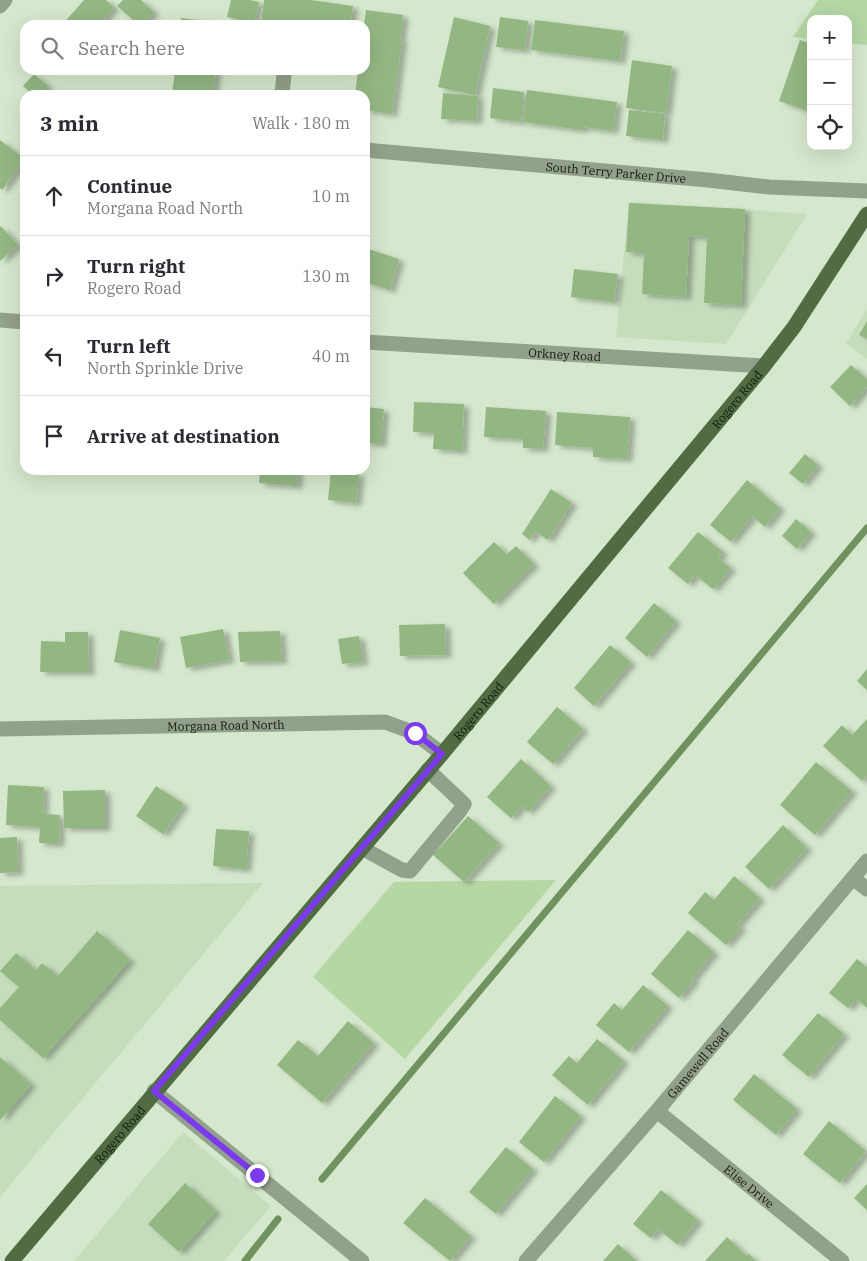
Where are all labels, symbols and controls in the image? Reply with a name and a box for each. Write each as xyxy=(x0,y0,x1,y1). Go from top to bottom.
map controls xyxy=(807,15,852,150)
button: + xyxy=(807,15,852,60)
search box xyxy=(20,20,370,75)
icon: search xyxy=(38,34,66,62)
text: Search here xyxy=(78,36,185,60)
button: − xyxy=(807,60,852,105)
button: locate xyxy=(807,105,852,150)
text: 3 min xyxy=(40,109,99,137)
text: Walk · 180 m xyxy=(252,113,350,133)
street label: South Terry Parker Drive xyxy=(545,158,687,186)
text: Continue xyxy=(87,174,172,198)
icon: ahead xyxy=(40,182,68,210)
text: 10 m xyxy=(312,186,350,206)
text: Morgana Road North xyxy=(87,198,243,218)
text: Turn right xyxy=(87,254,185,278)
icon: right xyxy=(40,262,68,290)
text: 130 m xyxy=(302,266,350,286)
text: Rogero Road xyxy=(87,278,182,298)
text: Turn left xyxy=(87,334,170,358)
icon: left xyxy=(40,342,68,370)
street label: Orkney Road xyxy=(528,344,601,364)
text: 40 m xyxy=(312,346,350,366)
text: North Sprinkle Drive xyxy=(87,358,243,378)
street label: Rogero Road xyxy=(708,367,765,431)
icon: arrive xyxy=(40,422,68,450)
text: Arrive at destination xyxy=(87,424,280,448)
street label: Rogero Road xyxy=(449,679,506,743)
street label: Morgana Road North xyxy=(167,716,285,733)
route start xyxy=(404,722,427,745)
street label: Gamewell Road xyxy=(664,1025,731,1101)
street label: Rogero Road xyxy=(91,1102,148,1166)
street label: Elise Drive xyxy=(721,1161,778,1211)
route end xyxy=(246,1164,269,1187)

